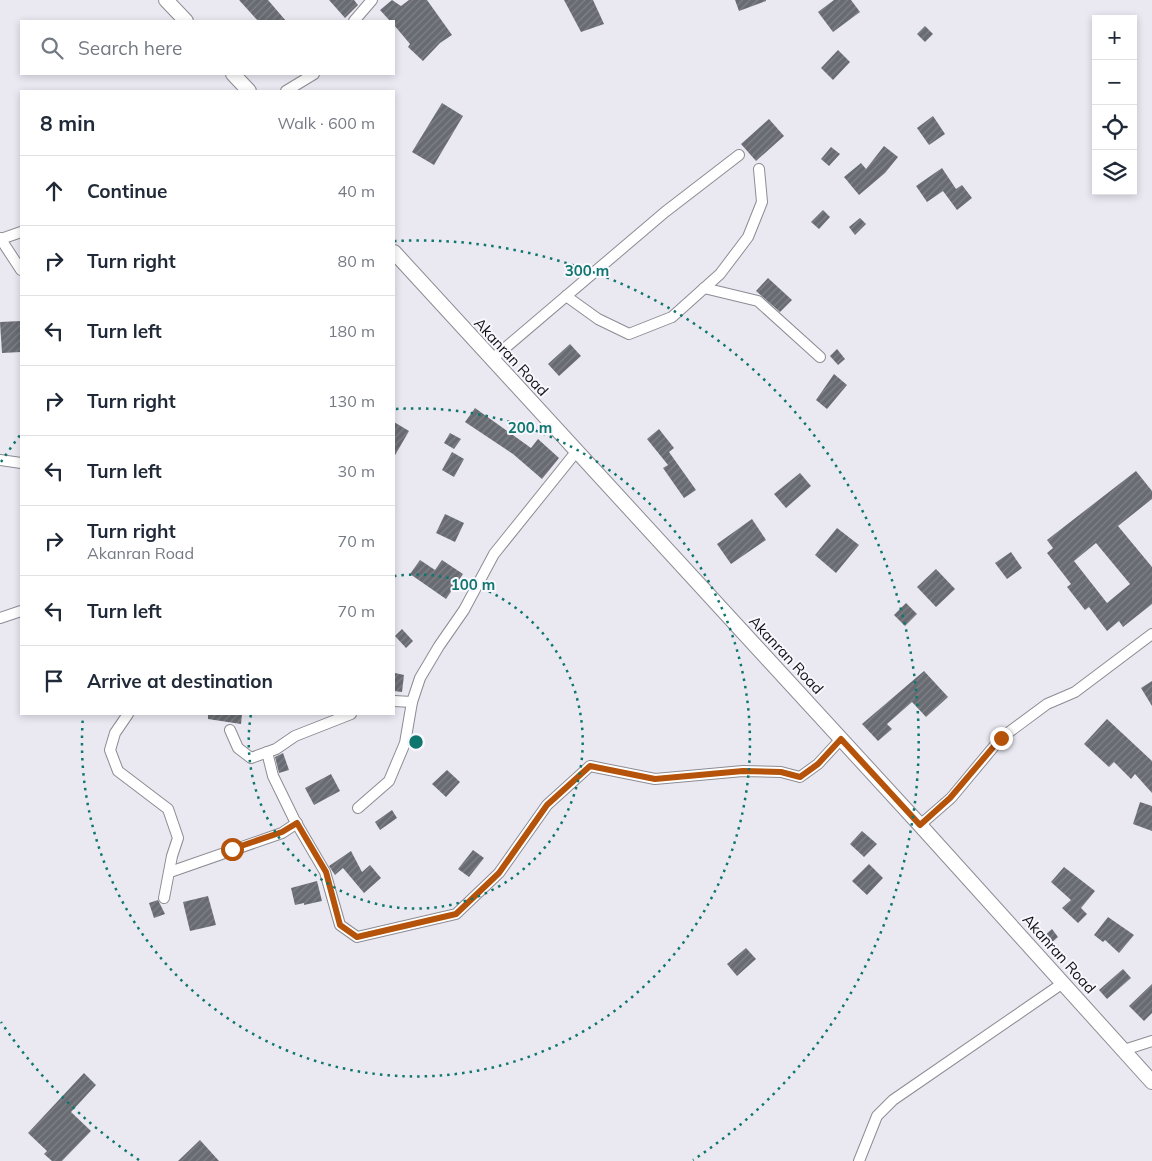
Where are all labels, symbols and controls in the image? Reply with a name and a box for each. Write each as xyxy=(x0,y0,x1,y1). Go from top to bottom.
map controls xyxy=(1092,15,1137,195)
button: + xyxy=(1092,15,1137,60)
search box xyxy=(20,20,395,75)
icon: search xyxy=(38,34,66,62)
text: Search here xyxy=(78,36,182,60)
button: − xyxy=(1092,60,1137,105)
button: locate xyxy=(1092,105,1137,150)
text: 8 min xyxy=(40,110,95,136)
text: Walk · 600 m xyxy=(277,113,375,133)
button: layers xyxy=(1092,150,1137,195)
icon: ahead xyxy=(40,177,68,205)
text: Continue xyxy=(87,179,167,203)
text: 40 m xyxy=(338,181,375,201)
icon: right xyxy=(40,247,68,275)
text: Turn right xyxy=(87,249,176,273)
text: 80 m xyxy=(338,251,375,271)
text: 300 m xyxy=(565,261,609,280)
street label: Akanran Road xyxy=(470,313,553,400)
icon: left xyxy=(40,317,68,345)
text: Turn left xyxy=(87,319,162,343)
text: 180 m xyxy=(328,321,375,341)
icon: right xyxy=(40,387,68,415)
text: Turn right xyxy=(87,389,176,413)
text: 130 m xyxy=(328,391,375,411)
text: 200 m xyxy=(508,418,552,437)
icon: left xyxy=(40,457,68,485)
text: Turn left xyxy=(87,459,162,483)
text: 30 m xyxy=(338,461,375,481)
text: Turn right xyxy=(87,519,176,543)
icon: right xyxy=(40,527,68,555)
text: 70 m xyxy=(338,531,375,551)
text: Akanran Road xyxy=(87,543,194,563)
text: 100 m xyxy=(451,575,495,594)
icon: left xyxy=(40,597,68,625)
text: Turn left xyxy=(87,599,162,623)
text: 70 m xyxy=(338,601,375,621)
street label: Akanran Road xyxy=(745,611,828,698)
icon: arrive xyxy=(40,667,68,695)
text: Arrive at destination xyxy=(87,669,273,693)
route end xyxy=(990,727,1013,750)
centre of rings xyxy=(407,733,425,751)
route start xyxy=(221,838,244,861)
street label: Akanran Road xyxy=(1019,910,1100,997)

